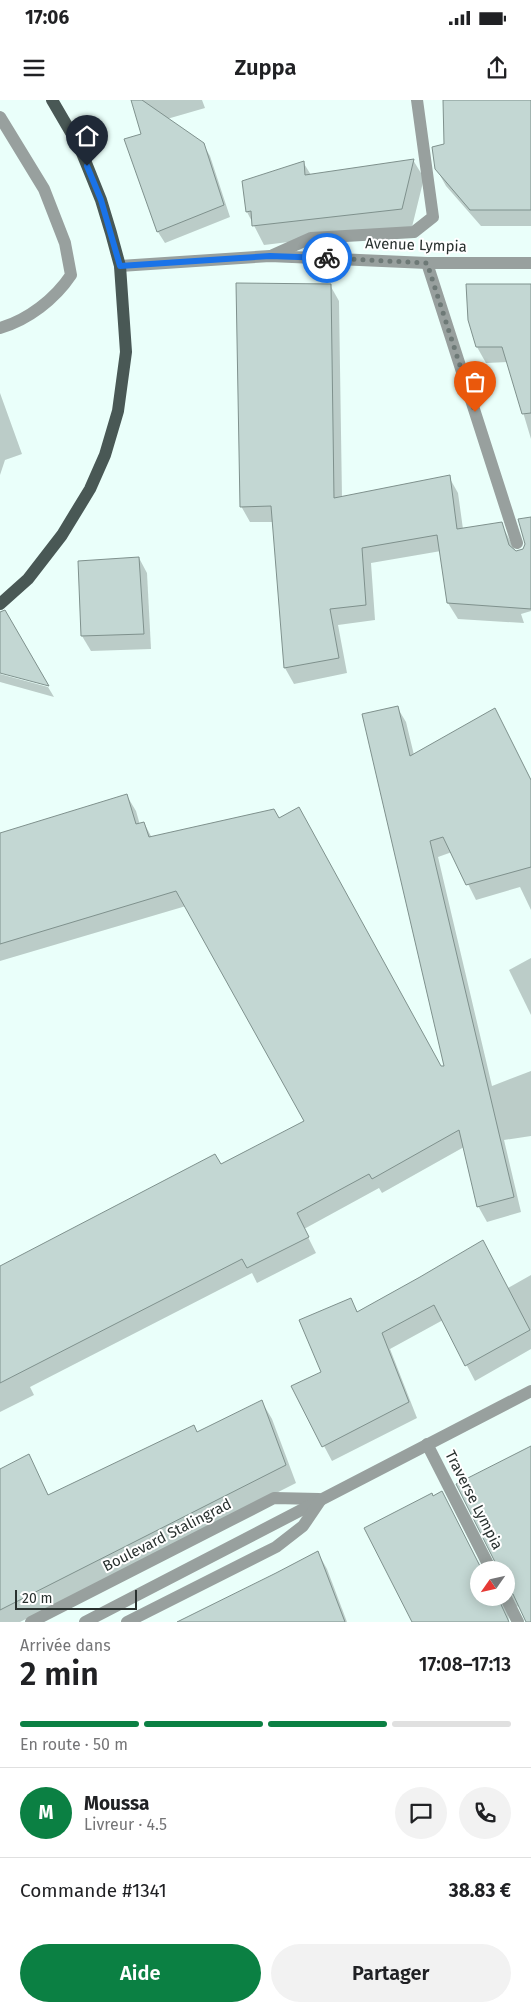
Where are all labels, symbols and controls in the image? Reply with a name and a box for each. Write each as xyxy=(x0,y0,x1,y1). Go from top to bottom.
text: 17:06 xyxy=(25,6,69,29)
icon: menu xyxy=(20,54,48,82)
text: Zuppa xyxy=(234,54,297,81)
icon: share xyxy=(483,54,511,82)
pin xyxy=(66,115,108,166)
icon: home xyxy=(73,122,101,150)
courier xyxy=(302,233,352,283)
street label: Avenue Lympia xyxy=(365,234,467,256)
icon: bike xyxy=(313,244,341,272)
pin xyxy=(454,361,496,412)
icon: bag xyxy=(461,368,489,396)
street label: Traverse Lympia xyxy=(441,1447,507,1553)
street label: Boulevard Stalingrad xyxy=(100,1495,234,1575)
north arrow xyxy=(470,1561,515,1606)
map controls xyxy=(470,1561,515,1606)
scale bar xyxy=(15,1587,138,1610)
text: 20 m xyxy=(22,1590,52,1607)
text: Arrivée dans xyxy=(20,1636,111,1655)
text: 17:08–17:13 xyxy=(419,1653,511,1676)
text: 2 min xyxy=(20,1655,99,1693)
text: En route · 50 m xyxy=(20,1735,128,1754)
button: chat xyxy=(395,1787,447,1839)
button: phone xyxy=(459,1787,511,1839)
text: Moussa xyxy=(84,1792,149,1815)
text: M xyxy=(39,1801,53,1824)
text: Livreur · 4.5 xyxy=(84,1815,167,1834)
text: Commande #1341 xyxy=(20,1879,167,1902)
text: 38.83 € xyxy=(449,1879,511,1902)
button: Aide xyxy=(20,1944,261,2002)
button: Partager xyxy=(271,1944,511,2002)

